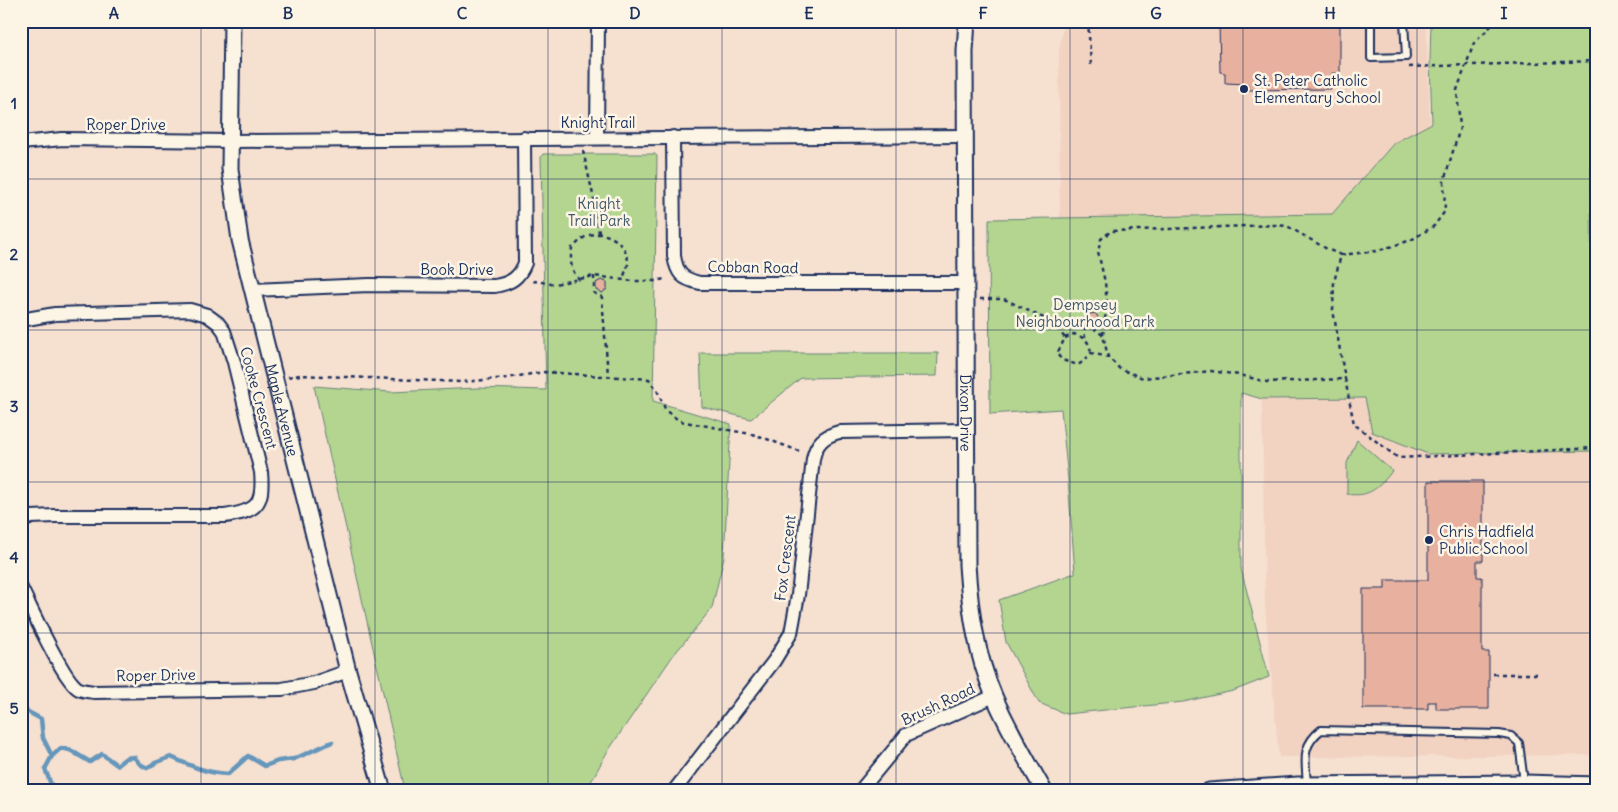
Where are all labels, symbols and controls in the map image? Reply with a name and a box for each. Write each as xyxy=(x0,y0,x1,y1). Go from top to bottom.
text: A xyxy=(109,3,119,23)
text: B xyxy=(283,3,294,23)
text: C xyxy=(457,3,468,23)
text: D xyxy=(629,3,641,23)
text: E xyxy=(804,3,814,23)
text: F xyxy=(978,3,988,23)
text: G xyxy=(1150,3,1162,23)
text: H xyxy=(1324,3,1336,23)
text: I xyxy=(1501,3,1508,23)
place label: St. Peter Catholic Elementary School xyxy=(1254,71,1381,107)
marker: St. Peter Catholic Elementary School xyxy=(1238,83,1250,95)
text: 1 xyxy=(11,93,17,113)
street label: Knight Trail xyxy=(561,113,635,132)
street label: Roper Drive xyxy=(86,115,166,134)
park label: Knight Trail Park xyxy=(568,194,631,230)
text: 2 xyxy=(10,244,19,264)
street label: Cobban Road xyxy=(707,257,799,277)
street label: Book Drive xyxy=(420,260,494,279)
park label: Dempsey Neighbourhood Park xyxy=(1015,295,1155,331)
street label: Cooke Crescent xyxy=(236,345,282,451)
street label: Maple Avenue xyxy=(262,362,303,458)
street label: Dixon Drive xyxy=(957,374,976,452)
text: 3 xyxy=(9,396,19,416)
street label: Fox Crescent xyxy=(770,514,800,602)
place label: Chris Hadfield Public School xyxy=(1439,522,1534,558)
marker: Chris Hadfield Public School xyxy=(1423,534,1435,546)
text: 4 xyxy=(9,547,19,567)
street label: Roper Drive xyxy=(116,665,196,685)
street label: Brush Road xyxy=(898,679,978,729)
text: 5 xyxy=(9,698,19,718)

